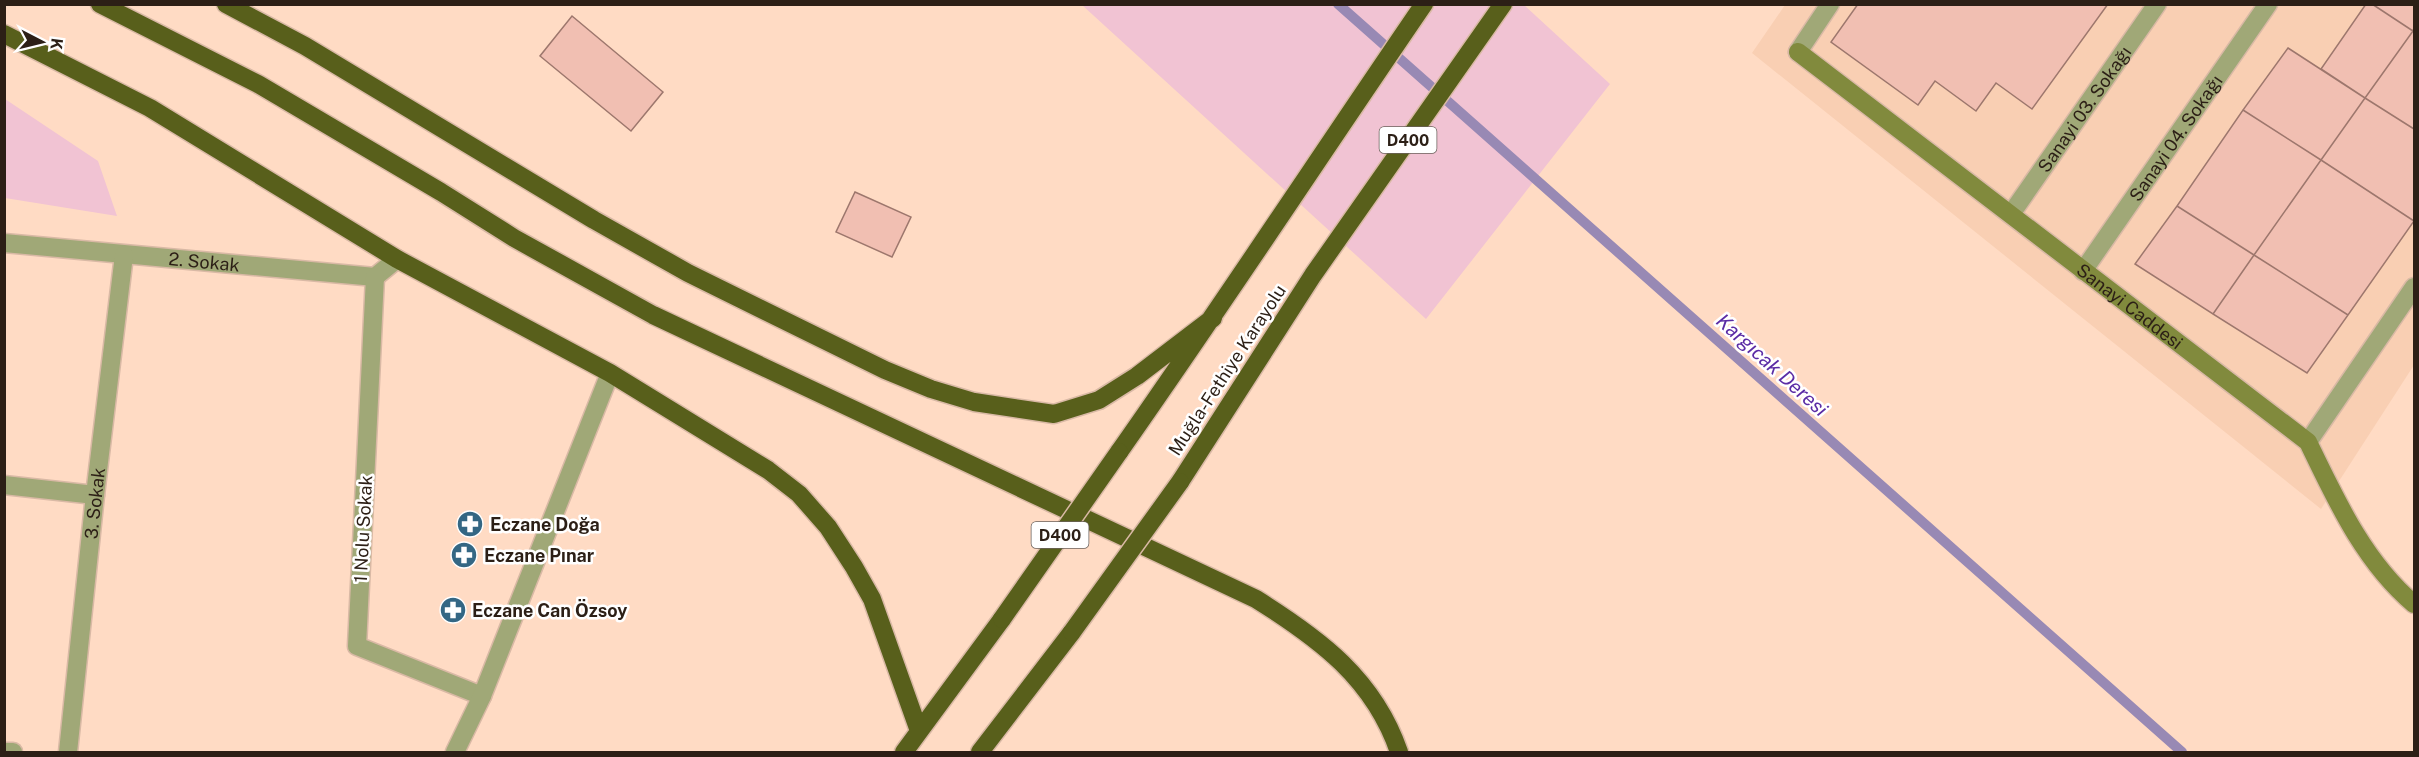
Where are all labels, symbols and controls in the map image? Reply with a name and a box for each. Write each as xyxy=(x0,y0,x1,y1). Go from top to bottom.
north arrow xyxy=(12,12,72,72)
text: K xyxy=(46,37,67,51)
street label: Sanayi 03. Sokağı xyxy=(2033,42,2135,176)
street label: Sanayi 04. Sokağı xyxy=(2124,71,2226,205)
road number: D400 xyxy=(1380,127,1436,153)
street label: 2. Sokak xyxy=(168,248,241,275)
street label: Sanayi Caddesi xyxy=(2073,259,2187,353)
street label: Muğla-Fethiye Karayolu xyxy=(1164,281,1290,459)
water label: Kargıcak Deresi xyxy=(1711,309,1833,421)
street label: 3. Sokak xyxy=(80,466,109,540)
street label: 1 Nolu Sokak xyxy=(350,475,376,583)
pharmacy icon: Eczane Doğa xyxy=(455,509,485,539)
place label: Eczane Doğa xyxy=(490,514,600,535)
road number: D400 xyxy=(1032,522,1088,548)
pharmacy icon: Eczane Pınar xyxy=(449,540,479,570)
place label: Eczane Pınar xyxy=(484,545,595,566)
pharmacy icon: Eczane Can Özsoy xyxy=(438,595,468,625)
place label: Eczane Can Özsoy xyxy=(472,599,627,621)

